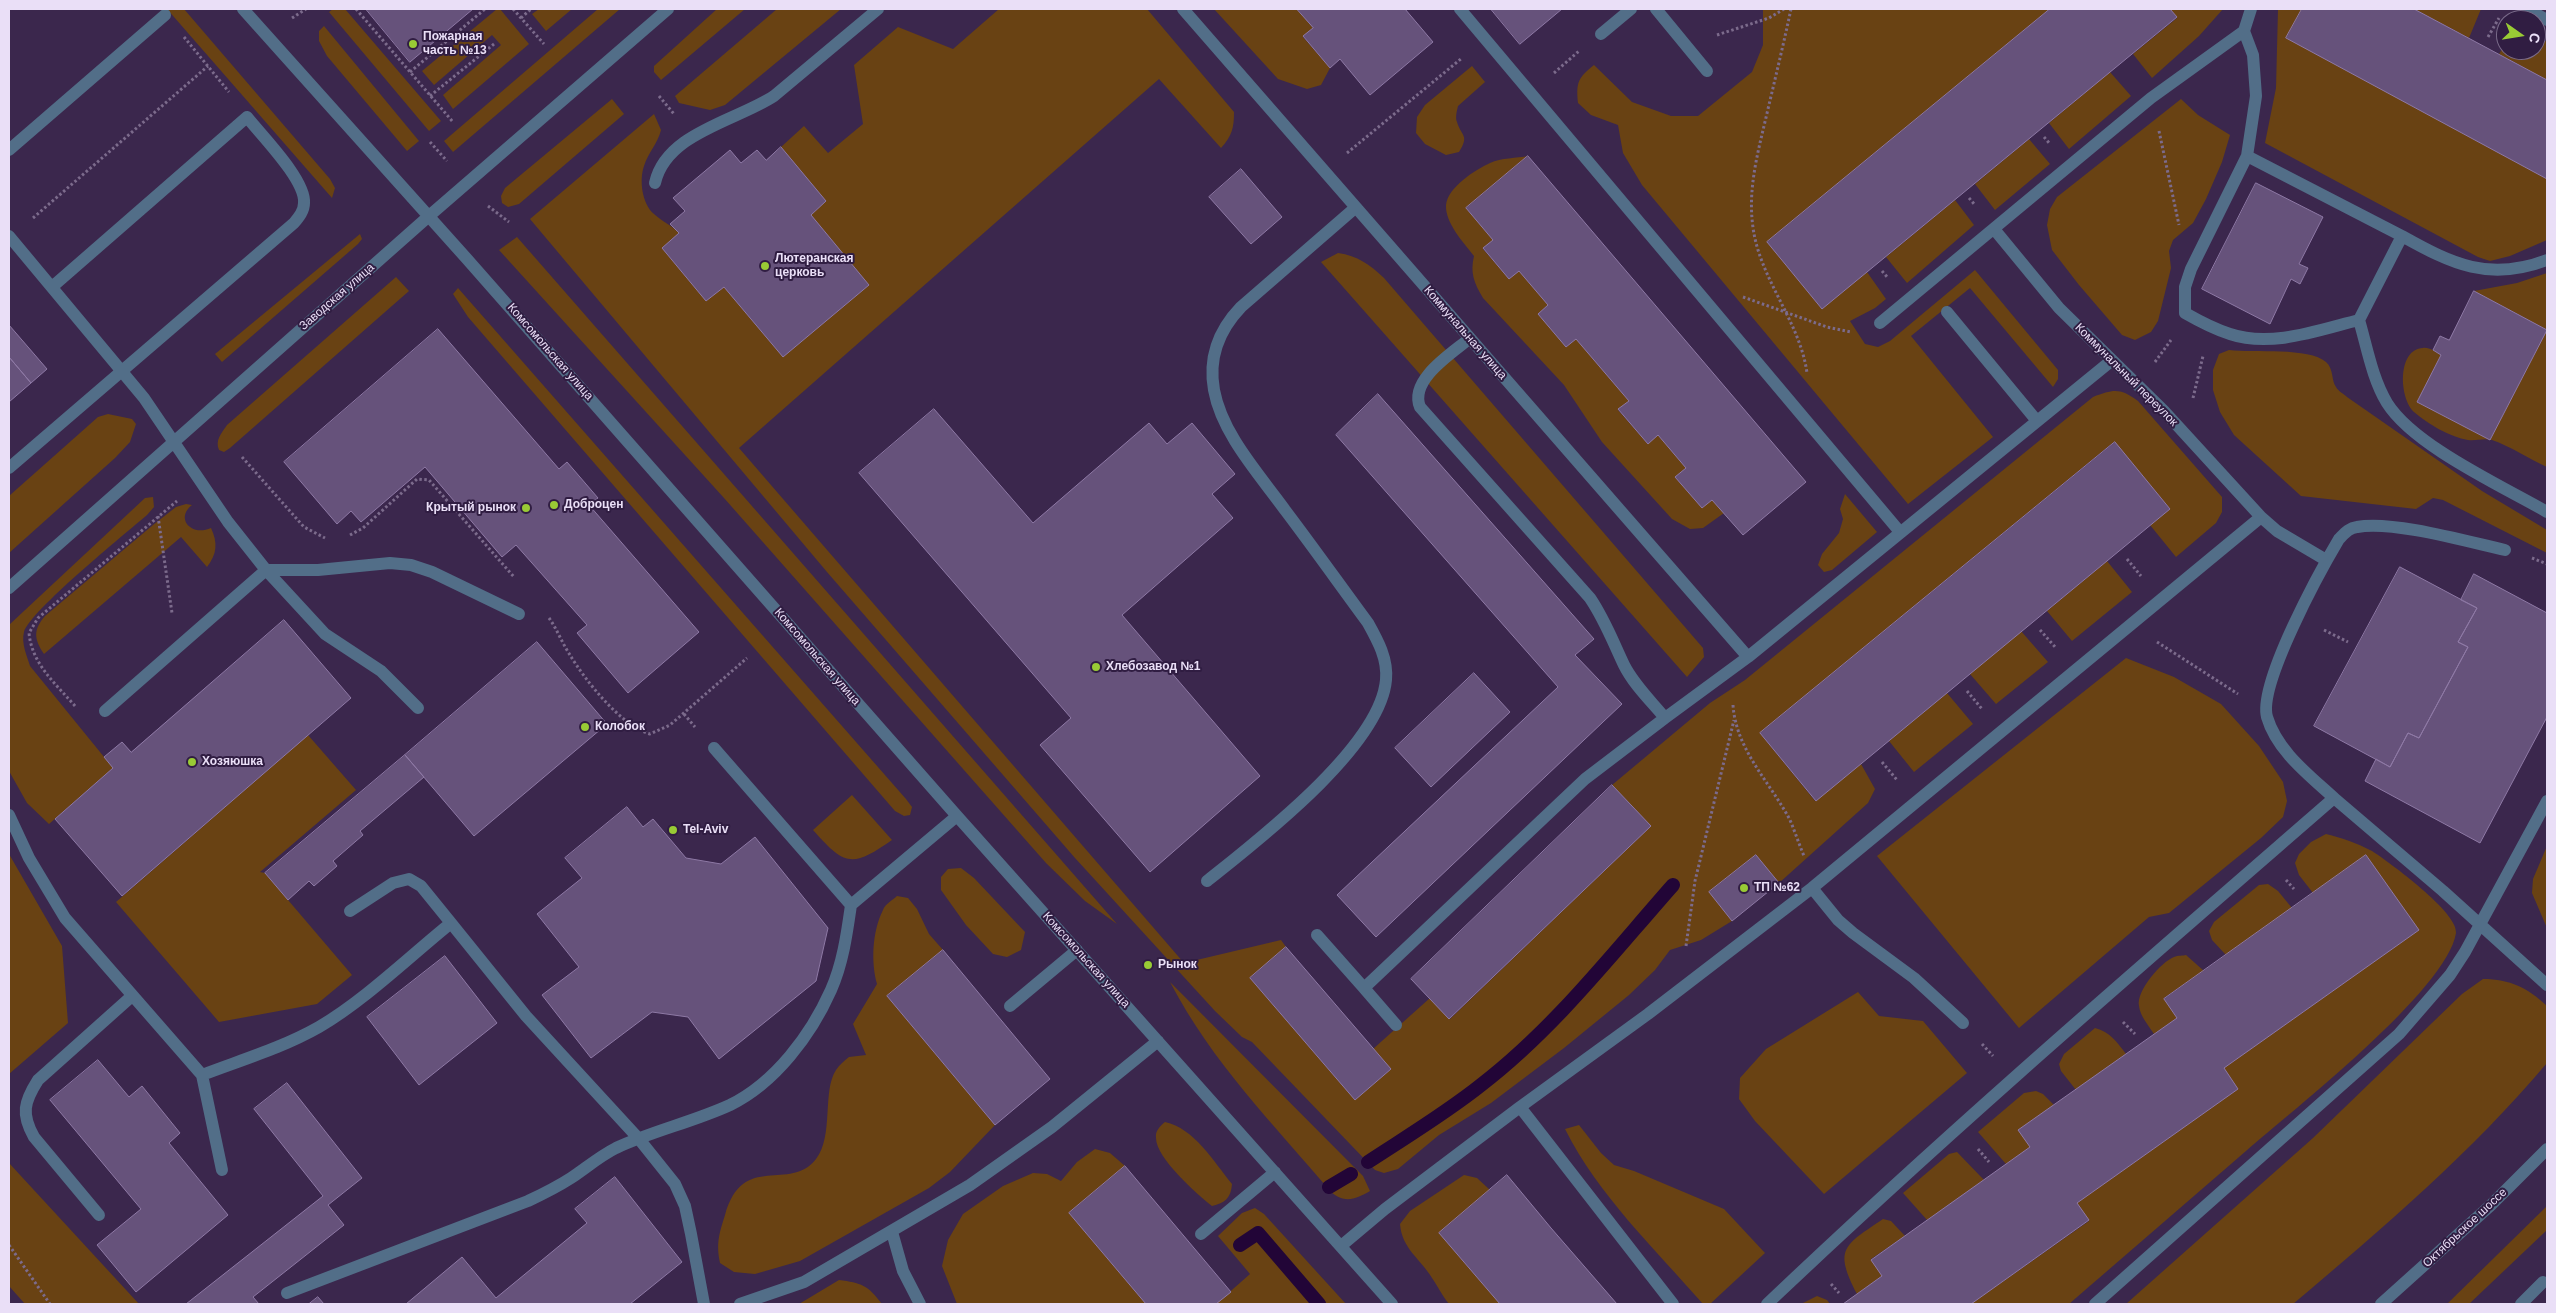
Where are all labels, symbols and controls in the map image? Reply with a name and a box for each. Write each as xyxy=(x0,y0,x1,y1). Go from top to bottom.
north arrow xyxy=(2496,10,2546,60)
place label: Пожарная часть №13 xyxy=(423,30,487,58)
text: С xyxy=(2526,31,2544,45)
marker: Пожарная часть №13 xyxy=(407,38,419,50)
place label: Лютеранская церковь xyxy=(775,252,854,280)
marker: Лютеранская церковь xyxy=(759,260,771,272)
street label: Заводская улица xyxy=(297,261,377,333)
street label: Коммунальная улица xyxy=(1421,283,1509,383)
street label: Комсомольская улица xyxy=(504,301,596,403)
street label: Коммунальный переулок xyxy=(2072,321,2180,429)
place label: Доброцен xyxy=(564,498,623,512)
marker: Доброцен xyxy=(548,499,560,511)
place label: Крытый рынок xyxy=(426,501,516,515)
marker: Крытый рынок xyxy=(520,502,532,514)
street label: Комсомольская улица xyxy=(771,606,863,708)
place label: Хлебозавод №1 xyxy=(1106,660,1200,674)
marker: Хлебозавод №1 xyxy=(1090,661,1102,673)
place label: Колобок xyxy=(595,720,645,734)
marker: Колобок xyxy=(579,721,591,733)
place label: Хозяюшка xyxy=(202,755,263,769)
marker: Хозяюшка xyxy=(186,756,198,768)
place label: Tel-Aviv xyxy=(683,823,728,837)
marker: Tel-Aviv xyxy=(667,824,679,836)
place label: ТП №62 xyxy=(1754,881,1800,895)
marker: ТП №62 xyxy=(1738,882,1750,894)
street label: Комсомольская улица xyxy=(1039,909,1133,1011)
place label: Рынок xyxy=(1158,958,1197,972)
marker: Рынок xyxy=(1142,959,1154,971)
street label: Октябрьское шоссе xyxy=(2420,1185,2510,1271)

